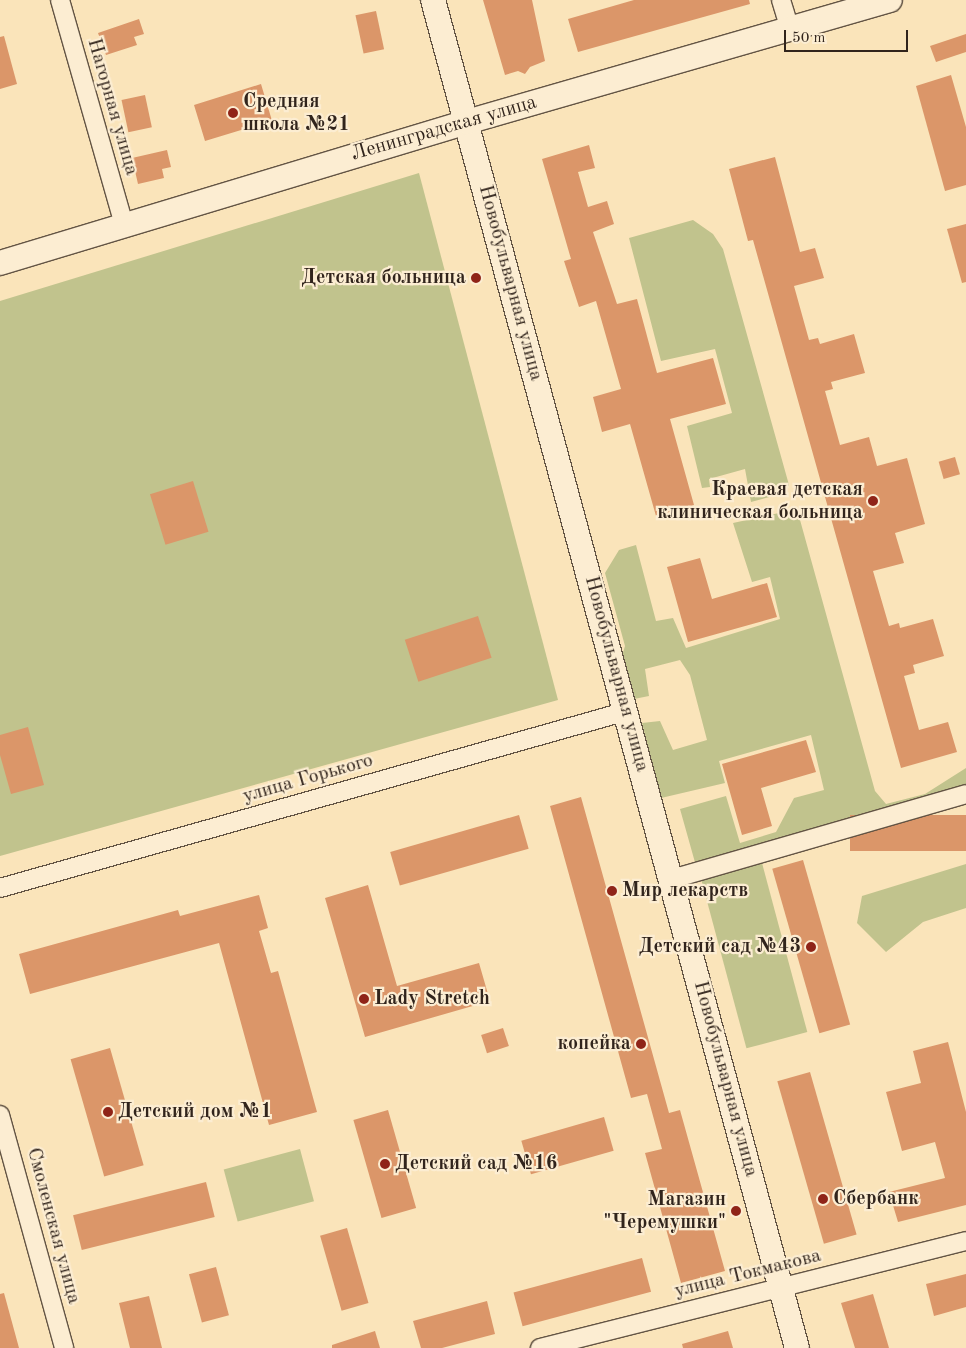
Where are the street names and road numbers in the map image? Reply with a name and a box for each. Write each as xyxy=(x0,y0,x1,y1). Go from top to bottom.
street label: Нагорная улица xyxy=(81,36,143,178)
street label: Ленинградская улица xyxy=(348,91,540,167)
street label: Новобульварная улица xyxy=(472,182,548,384)
street label: Новобульварная улица xyxy=(578,573,654,775)
street label: улица Горького xyxy=(240,749,376,809)
street label: Новобульварная улица xyxy=(687,978,763,1180)
street label: Смоленская улица xyxy=(21,1145,85,1307)
street label: улица Токмакова xyxy=(672,1244,824,1304)

